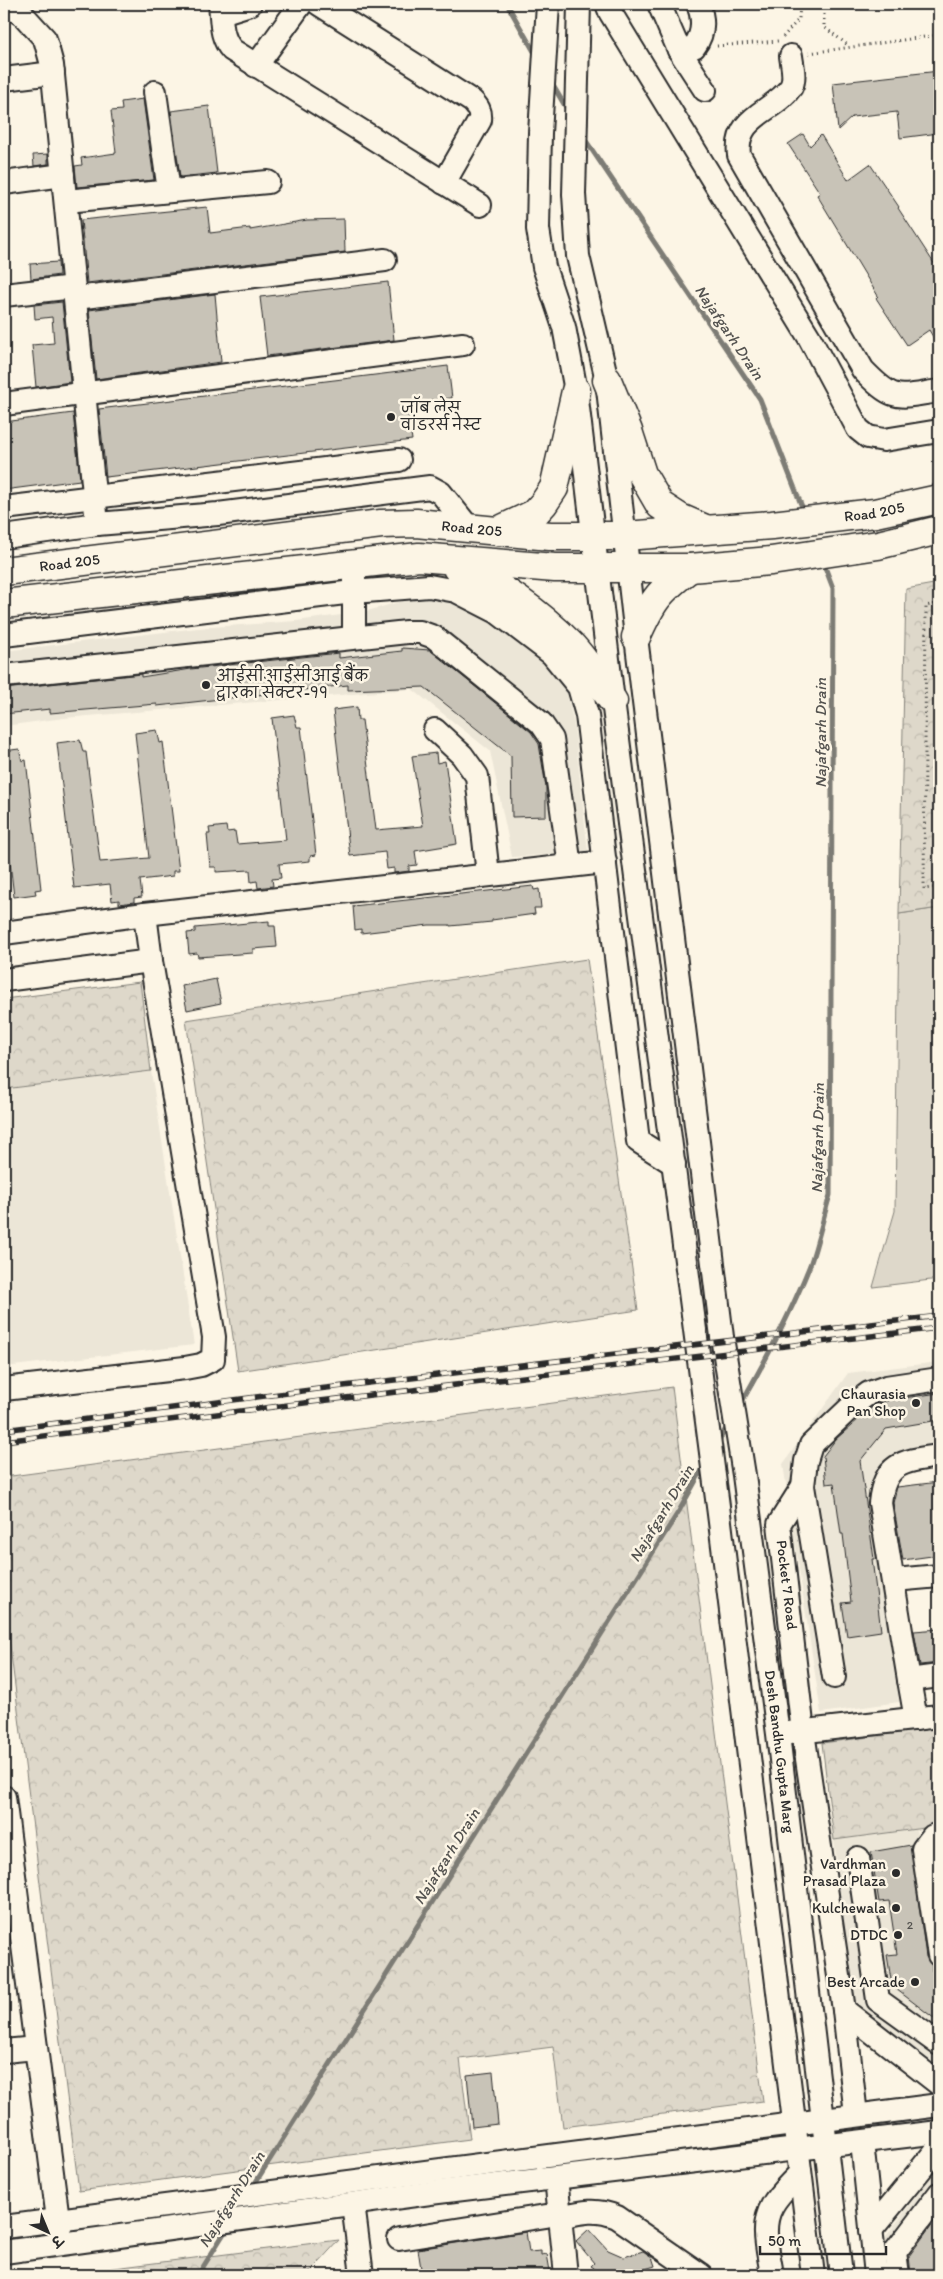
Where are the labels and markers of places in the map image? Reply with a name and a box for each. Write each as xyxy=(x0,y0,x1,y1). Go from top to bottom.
place label: जॉब लेस वांडरर्स नेस्ट xyxy=(400,395,482,434)
marker: जॉब लेस वांडरर्स नेस्ट xyxy=(385,411,397,423)
place label: आईसीआईसीआई बैंक द्वारका सेक्टर-११ xyxy=(215,662,370,702)
marker: आईसीआईसीआई बैंक द्वारका सेक्टर-११ xyxy=(200,679,212,691)
place label: Chaurasia Pan Shop xyxy=(841,1385,907,1420)
marker: Chaurasia Pan Shop xyxy=(910,1397,922,1409)
place label: Vardhman Prasad Plaza xyxy=(803,1855,886,1890)
marker: Vardhman Prasad Plaza xyxy=(890,1867,902,1879)
place label: Kulchewala xyxy=(812,1899,886,1917)
marker: Kulchewala xyxy=(890,1902,902,1914)
place label: DTDC xyxy=(850,1926,888,1944)
marker: DTDC xyxy=(892,1929,904,1941)
place label: Best Arcade xyxy=(827,1973,905,1991)
marker: Best Arcade xyxy=(909,1976,921,1988)

